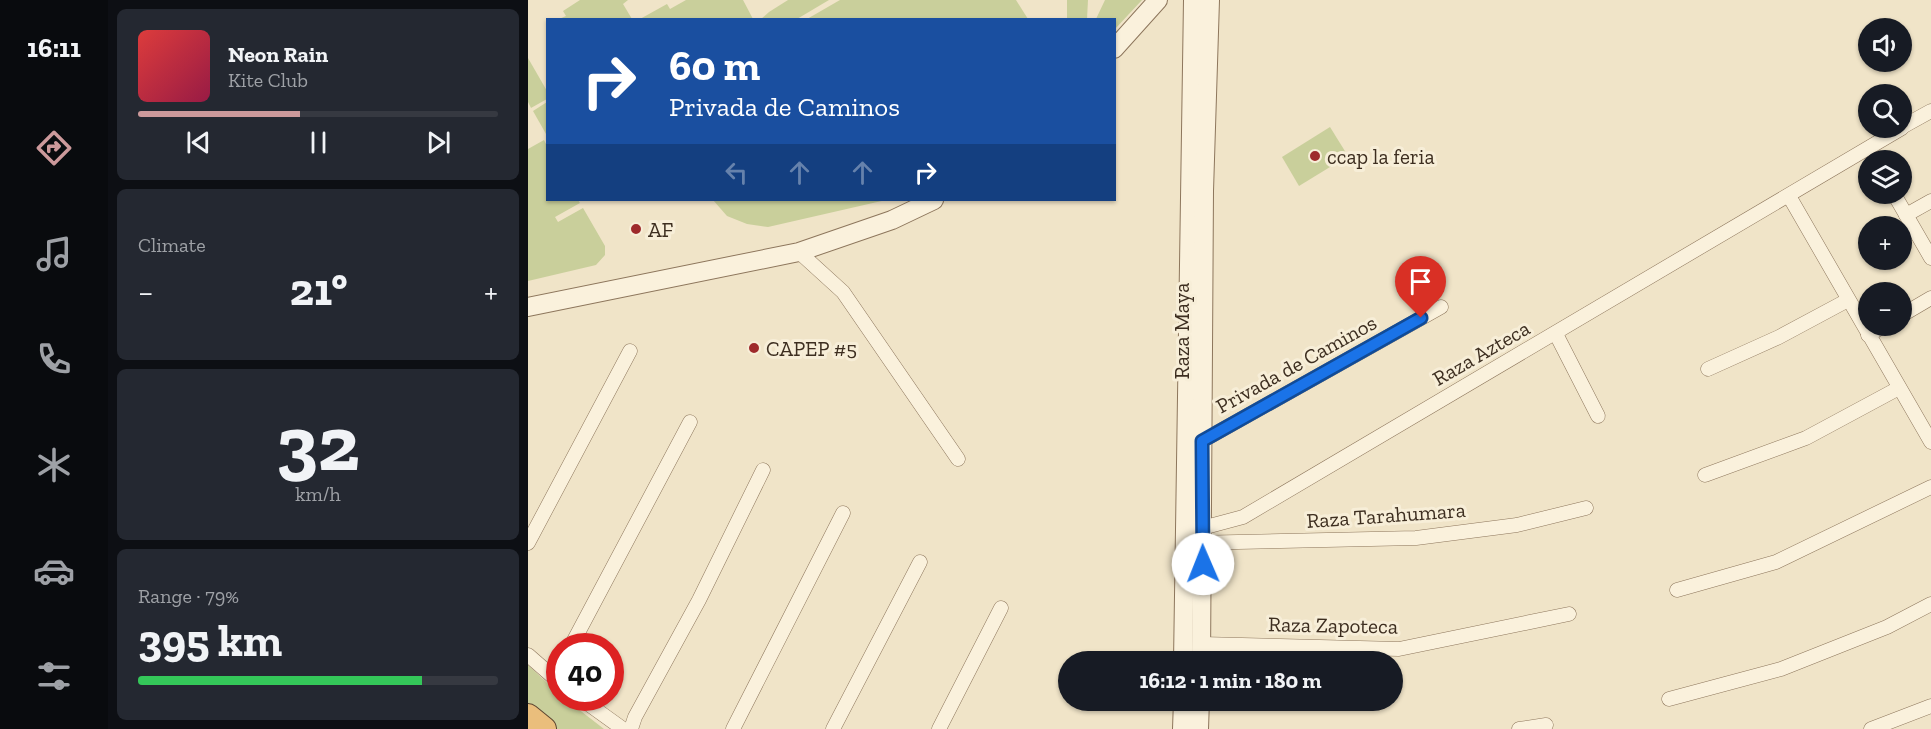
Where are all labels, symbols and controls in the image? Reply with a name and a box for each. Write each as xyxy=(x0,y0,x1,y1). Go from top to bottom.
map controls xyxy=(1858,18,1912,336)
button: sound xyxy=(1858,18,1912,72)
text: 16:11 xyxy=(27,32,81,64)
text: 60 m xyxy=(669,40,760,91)
text: Neon Rain xyxy=(228,41,328,68)
icon: right xyxy=(570,42,648,120)
text: Kite Club xyxy=(228,68,308,92)
button: search xyxy=(1858,84,1912,138)
text: Privada de Caminos xyxy=(669,91,900,123)
icon: previous xyxy=(182,126,215,159)
icon: pause xyxy=(302,126,335,159)
icon: next xyxy=(422,126,455,159)
icon: directions xyxy=(33,127,75,169)
place label: ccap la feria xyxy=(1327,144,1435,169)
marker: ccap la feria xyxy=(1308,149,1322,163)
button: layers xyxy=(1858,150,1912,204)
icon: left xyxy=(720,156,753,189)
icon: ahead xyxy=(783,156,816,189)
icon: ahead xyxy=(846,156,879,189)
icon: right xyxy=(909,156,942,189)
button: + xyxy=(1858,216,1912,270)
place label: AF xyxy=(648,217,674,242)
marker: AF xyxy=(629,222,643,236)
icon: music xyxy=(33,233,75,275)
text: Climate xyxy=(138,233,206,257)
pin xyxy=(1395,256,1446,318)
text: 21° xyxy=(290,263,348,317)
icon: arrive xyxy=(1404,265,1437,298)
text: − xyxy=(138,272,153,311)
text: + xyxy=(484,272,498,311)
button: − xyxy=(1858,282,1912,336)
street label: Raza Maya xyxy=(1169,283,1194,379)
street label: Privada de Caminos xyxy=(1211,310,1381,418)
street label: Raza Azteca xyxy=(1428,315,1534,391)
place label: CAPEP #5 xyxy=(766,336,857,361)
icon: phone xyxy=(33,338,75,380)
marker: CAPEP #5 xyxy=(747,341,761,355)
text: 32 xyxy=(276,396,360,490)
icon: climate xyxy=(33,444,75,486)
text: km/h xyxy=(295,482,341,506)
street label: Raza Tarahumara xyxy=(1305,497,1467,533)
position arrow xyxy=(1171,532,1235,596)
icon: car xyxy=(33,550,75,592)
text: Range · 79% xyxy=(138,584,239,608)
street label: Raza Zapoteca xyxy=(1268,611,1398,639)
text: 395 km xyxy=(138,614,282,668)
speed limit sign: 40 xyxy=(546,633,624,711)
icon: filters xyxy=(33,655,75,697)
text: 16:12 · 1 min · 180 m xyxy=(1139,667,1322,694)

